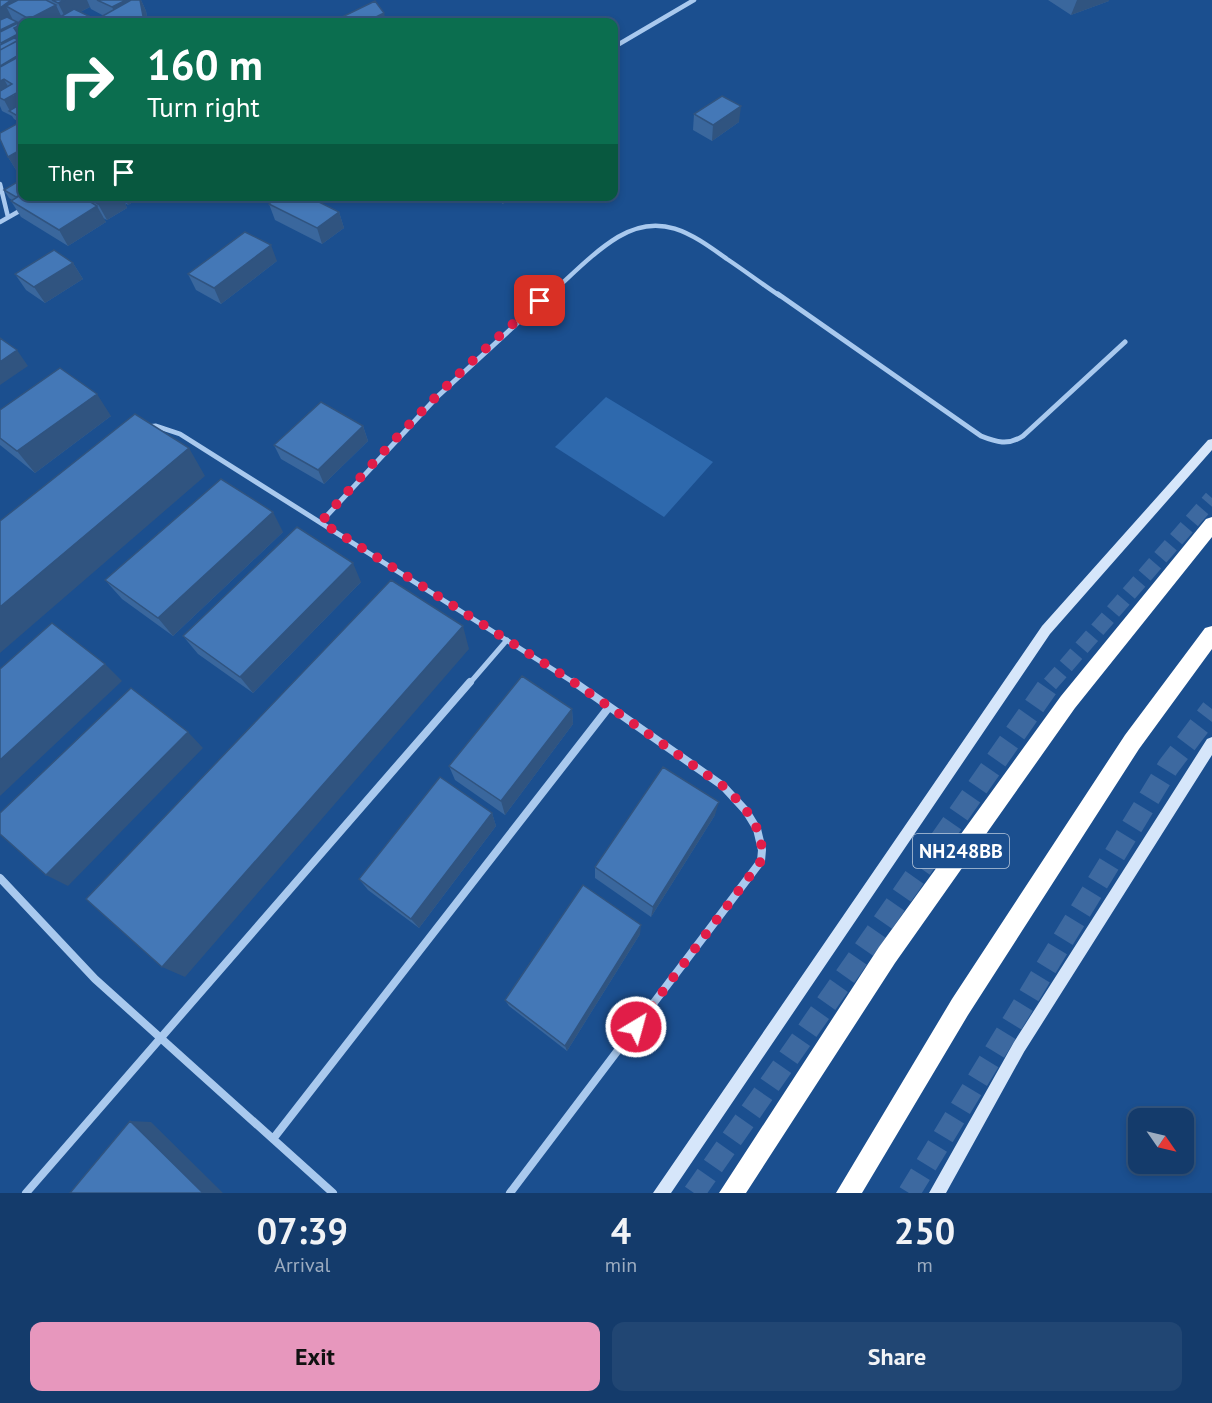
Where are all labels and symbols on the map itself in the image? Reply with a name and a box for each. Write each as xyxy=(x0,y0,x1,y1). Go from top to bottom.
pin xyxy=(514,275,565,326)
road number: NH248BB xyxy=(913,834,1009,868)
position arrow xyxy=(604,995,668,1059)
north arrow xyxy=(1128,1108,1194,1174)

